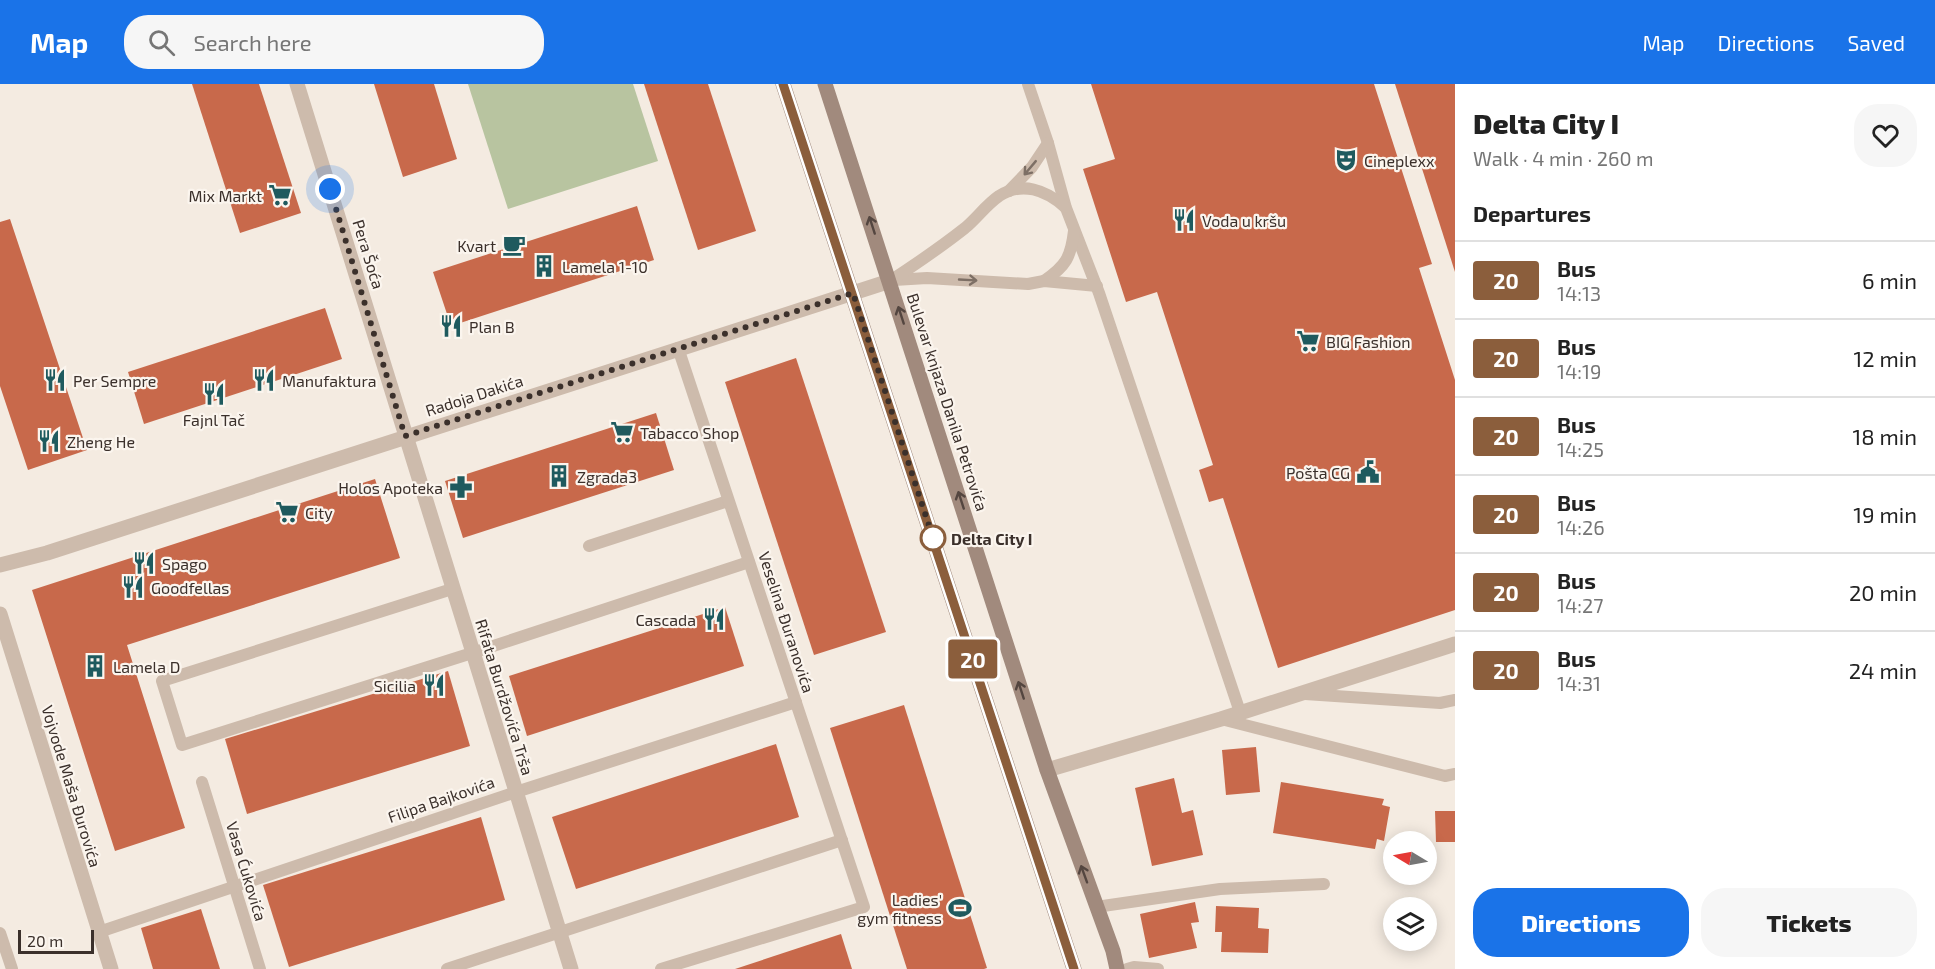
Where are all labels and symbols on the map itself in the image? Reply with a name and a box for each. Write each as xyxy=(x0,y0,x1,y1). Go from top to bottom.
theatre icon: Cineplexx xyxy=(1333,147,1359,173)
place label: Cineplexx xyxy=(1364,151,1435,170)
one-way arrow xyxy=(1024,160,1037,176)
your location xyxy=(315,174,345,204)
supermarket icon: Mix Markt xyxy=(267,182,293,208)
place label: Mix Markt xyxy=(189,186,262,205)
restaurant icon: Voda u kršu xyxy=(1171,207,1197,233)
place label: Voda u kršu xyxy=(1202,211,1286,230)
one-way arrow xyxy=(865,216,876,235)
street label: Pera Šoća xyxy=(349,217,389,291)
cafe icon: Kvart xyxy=(501,232,527,258)
place label: Kvart xyxy=(457,236,496,255)
building icon: Lamela 1-10 xyxy=(531,253,557,279)
place label: Lamela 1-10 xyxy=(562,257,648,276)
one-way arrow xyxy=(957,274,977,285)
street label: Bulevar knjaza Danila Petrovića xyxy=(903,291,992,514)
one-way arrow xyxy=(895,306,906,325)
restaurant icon: Plan B xyxy=(438,313,464,339)
place label: Plan B xyxy=(469,317,515,336)
supermarket icon: BIG Fashion xyxy=(1295,328,1321,354)
place label: BIG Fashion xyxy=(1326,332,1411,351)
restaurant icon: Per Sempre xyxy=(42,367,68,393)
restaurant icon: Manufaktura xyxy=(251,367,277,393)
street label: Radoja Dakića xyxy=(423,370,525,421)
place label: Per Sempre xyxy=(73,371,156,390)
place label: Manufaktura xyxy=(282,371,377,390)
restaurant icon: Fajnl Tač xyxy=(201,381,227,407)
place label: Fajnl Tač xyxy=(183,410,245,430)
supermarket icon: Tabacco Shop xyxy=(609,419,635,445)
place label: Tabacco Shop xyxy=(640,423,739,442)
restaurant icon: Zheng He xyxy=(36,428,62,454)
place label: Zheng He xyxy=(67,432,135,451)
public building icon: Pošta CG xyxy=(1355,459,1381,485)
building icon: Zgrada3 xyxy=(546,463,572,489)
place label: Pošta CG xyxy=(1286,463,1350,482)
place label: Zgrada3 xyxy=(577,467,637,486)
pharmacy icon: Holos Apoteka xyxy=(448,474,474,500)
place label: Holos Apoteka xyxy=(338,478,443,497)
one-way arrow xyxy=(955,491,966,510)
supermarket icon: City xyxy=(274,499,300,525)
place label: City xyxy=(305,503,333,522)
marker: Delta City I xyxy=(920,525,946,551)
place label: Delta City I xyxy=(951,529,1032,549)
street label: Veselina Đuranovića xyxy=(755,549,819,695)
restaurant icon: Spago xyxy=(131,550,157,576)
place label: Spago xyxy=(162,554,207,573)
restaurant icon: Goodfellas xyxy=(120,574,146,600)
place label: Goodfellas xyxy=(151,578,229,597)
restaurant icon: Cascada xyxy=(701,606,727,632)
place label: Cascada xyxy=(635,610,696,629)
street label: Rifata Burdžovića Trša xyxy=(472,617,538,777)
line badge: 20 xyxy=(946,640,1000,678)
building icon: Lamela D xyxy=(82,653,108,679)
place label: Lamela D xyxy=(113,657,180,676)
restaurant icon: Sicilia xyxy=(421,672,447,698)
place label: Sicilia xyxy=(374,676,416,695)
one-way arrow xyxy=(1015,681,1026,700)
street label: Vojvode Maša Đurovića xyxy=(37,703,106,870)
street label: Filipa Bajkovića xyxy=(385,772,497,827)
street label: Vasa Ćukovića xyxy=(223,819,271,923)
north arrow xyxy=(1383,831,1437,885)
one-way arrow xyxy=(1078,865,1089,884)
place label: Ladies' gym fitness xyxy=(857,890,942,927)
sports icon: Ladies' gym fitness xyxy=(947,895,973,921)
scale bar xyxy=(18,927,94,954)

